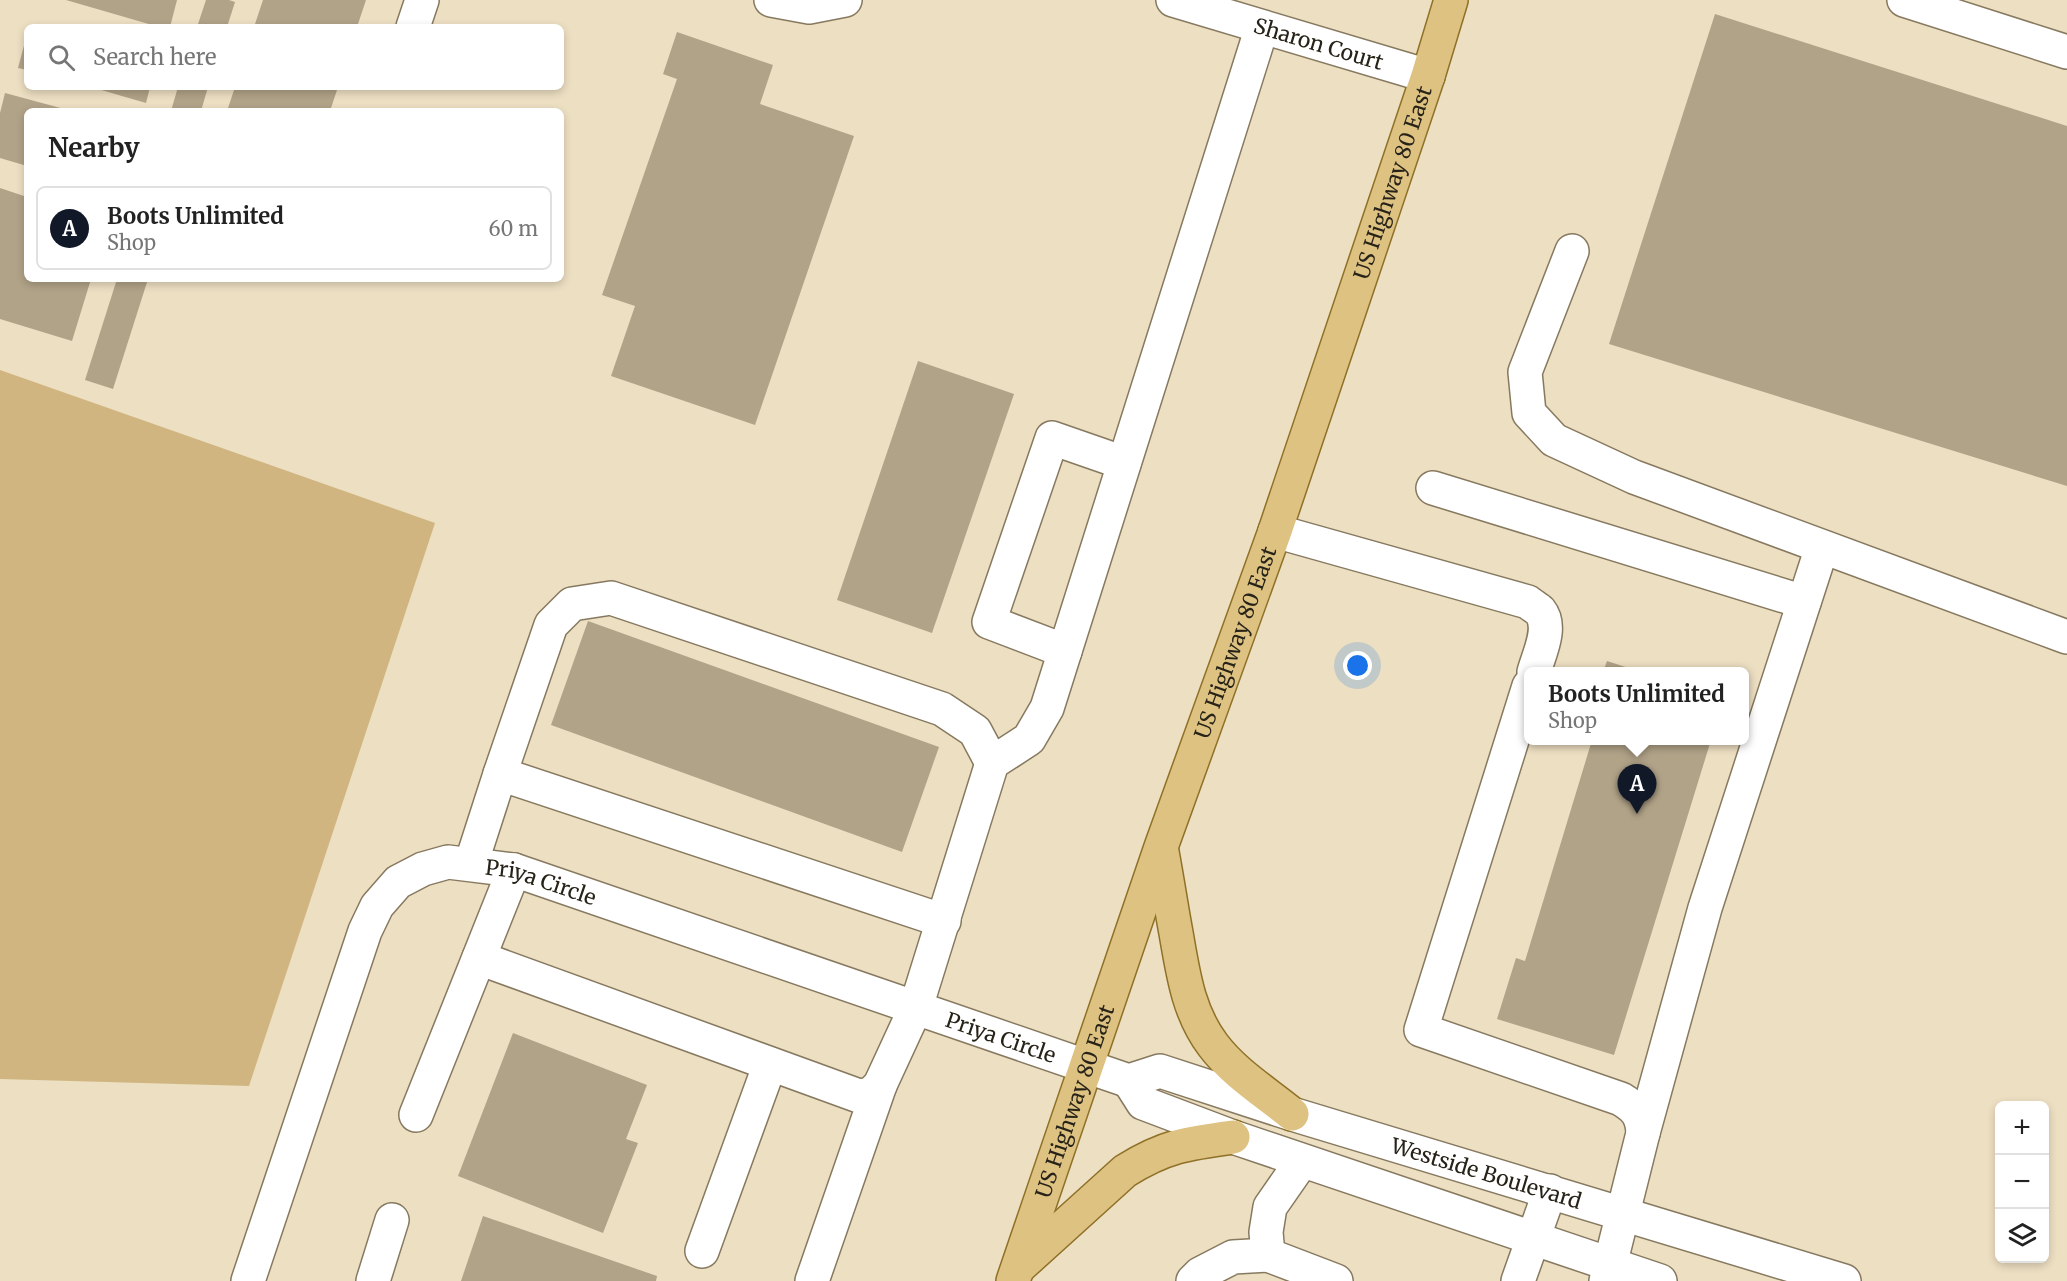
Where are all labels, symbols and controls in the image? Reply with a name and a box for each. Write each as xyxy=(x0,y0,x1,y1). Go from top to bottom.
street label: Sharon Court xyxy=(1251,11,1387,75)
search box xyxy=(24,24,564,90)
icon: search xyxy=(45,41,78,74)
text: Search here xyxy=(93,43,216,71)
street label: US Highway 80 East xyxy=(1347,82,1437,283)
text: Nearby xyxy=(48,131,140,164)
text: Boots Unlimited xyxy=(107,202,284,230)
text: A xyxy=(62,216,77,241)
text: 60 m xyxy=(488,216,538,241)
text: Shop xyxy=(107,230,156,255)
street label: US Highway 80 East xyxy=(1188,543,1282,742)
your location xyxy=(1343,651,1372,680)
popup xyxy=(1524,667,1749,745)
text: Boots Unlimited xyxy=(1548,680,1725,708)
text: Shop xyxy=(1548,708,1597,733)
pin: A xyxy=(1618,764,1656,814)
street label: Priya Circle xyxy=(484,853,600,911)
street label: US Highway 80 East xyxy=(1029,1001,1120,1201)
street label: Priya Circle xyxy=(942,1006,1060,1068)
map controls xyxy=(1995,1101,2049,1263)
button: + xyxy=(1995,1101,2049,1155)
street label: Westside Boulevard xyxy=(1387,1131,1585,1214)
button: − xyxy=(1995,1155,2049,1209)
button: layers xyxy=(1995,1209,2049,1263)

